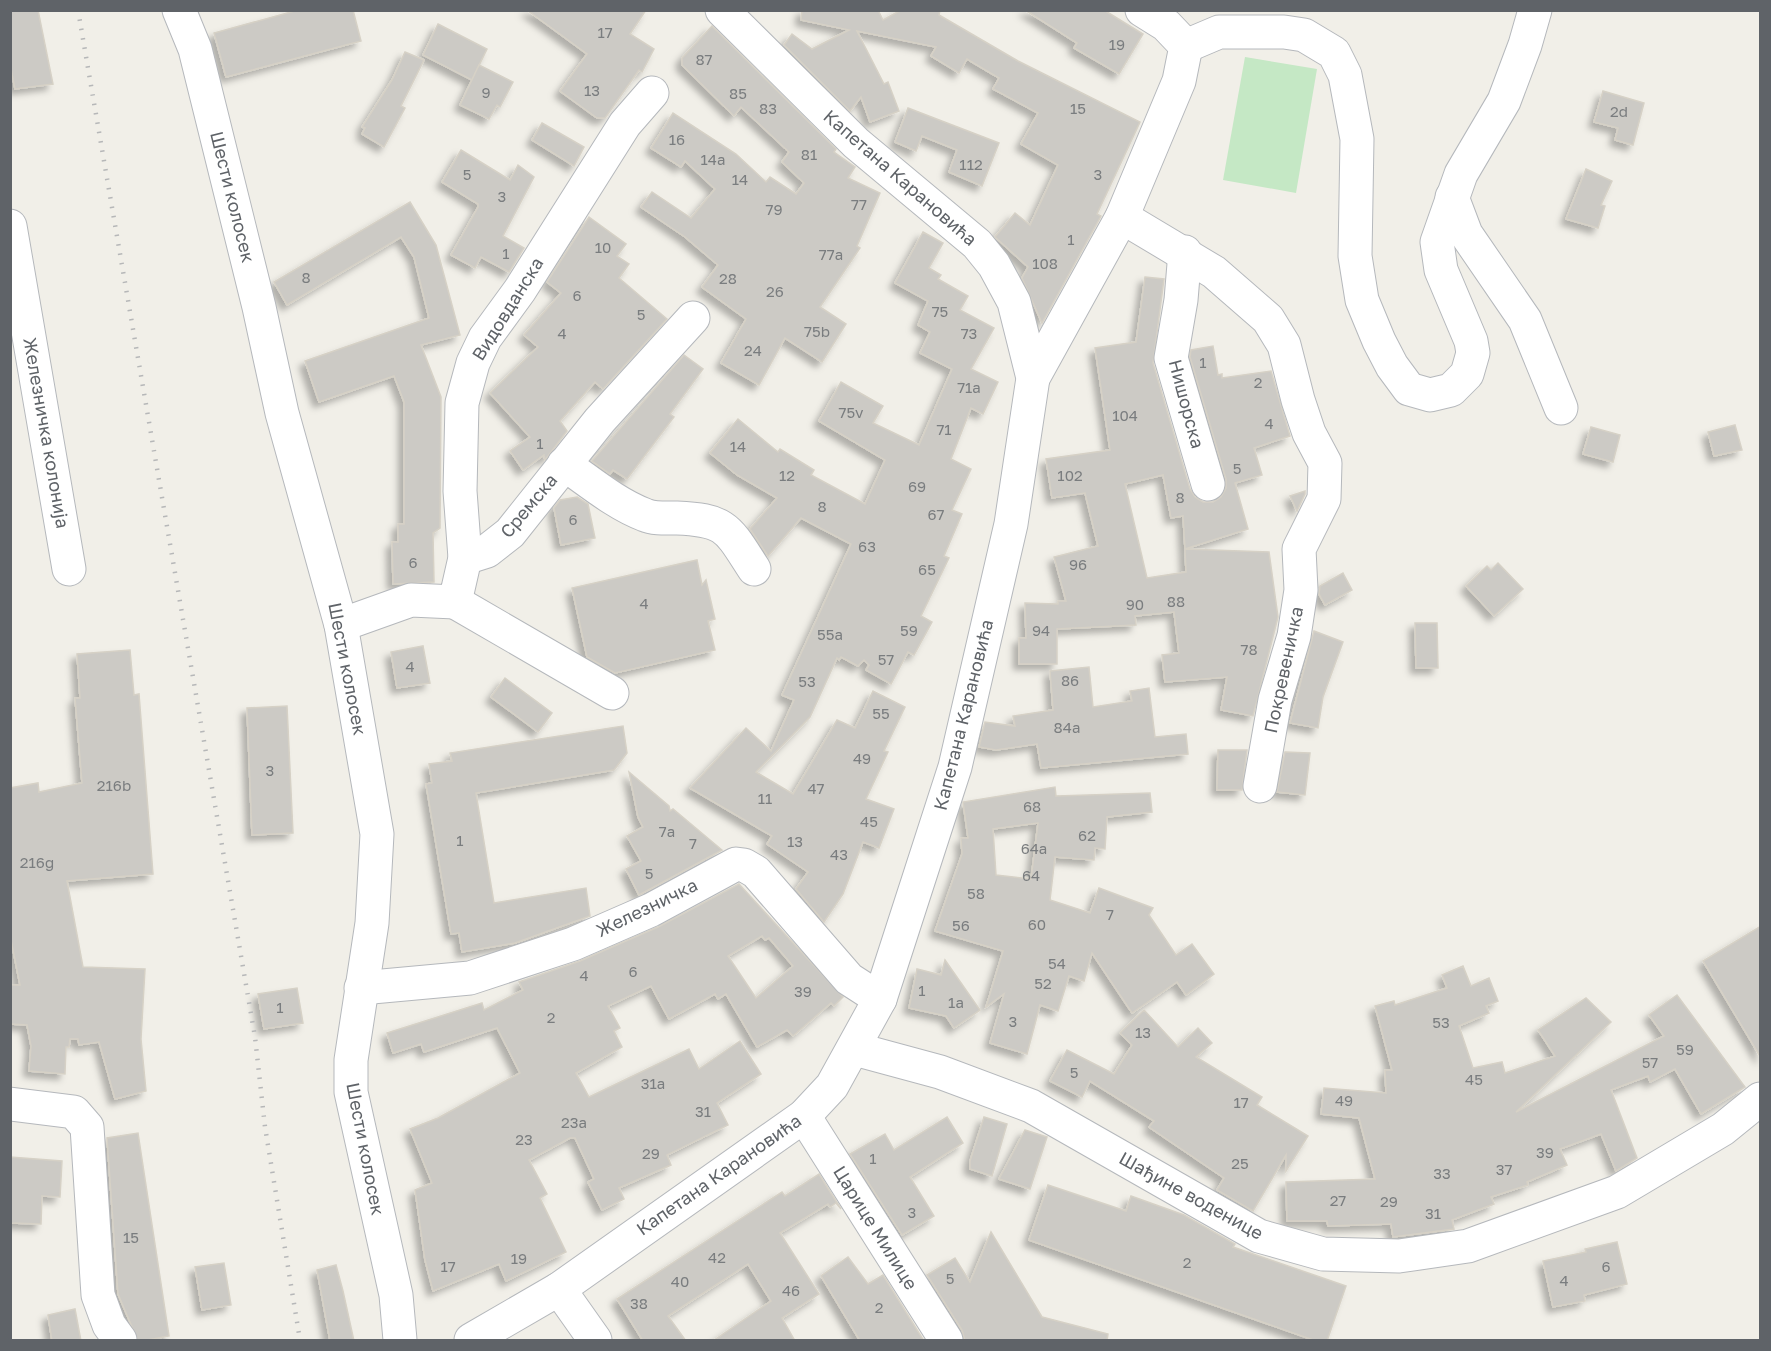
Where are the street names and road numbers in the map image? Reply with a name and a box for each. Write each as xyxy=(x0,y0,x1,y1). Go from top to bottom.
street label: Капетана Карановића xyxy=(819,105,982,250)
street label: Шести колосек xyxy=(206,129,260,265)
street label: Видовданска xyxy=(467,253,548,364)
street label: Железничка колонија xyxy=(19,336,75,530)
street label: Нишорска xyxy=(1165,357,1209,451)
street label: Сремска xyxy=(495,469,561,542)
street label: Шести колосек xyxy=(324,601,372,737)
street label: Покревеничка xyxy=(1259,604,1307,735)
street label: Капетана Карановића xyxy=(929,617,997,813)
street label: Железничка xyxy=(592,873,701,941)
street label: Шести колосек xyxy=(342,1081,390,1217)
street label: Капетана Карановића xyxy=(632,1109,805,1239)
street label: Шађине воденице xyxy=(1116,1146,1267,1244)
street label: Царице Милице xyxy=(829,1162,923,1293)

